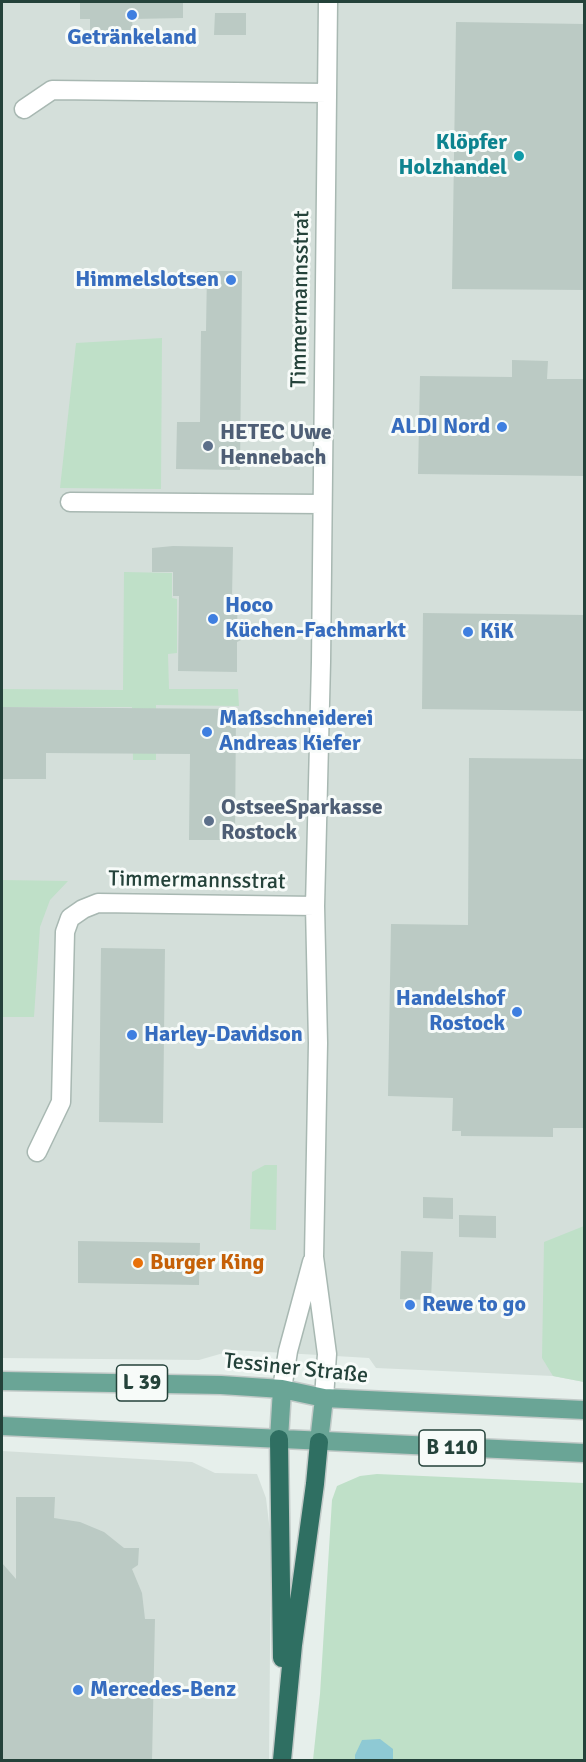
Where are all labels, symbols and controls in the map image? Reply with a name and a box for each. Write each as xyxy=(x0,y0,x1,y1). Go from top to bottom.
marker: Getränkeland xyxy=(125,8,139,22)
place label: Getränkeland xyxy=(67,25,197,51)
place label: Klöpfer Holzhandel xyxy=(398,130,507,182)
marker: Klöpfer Holzhandel xyxy=(512,149,526,163)
street label: Timmermannsstrat xyxy=(286,210,316,388)
place label: Himmelslotsen xyxy=(75,267,219,293)
marker: Himmelslotsen xyxy=(224,273,238,287)
place label: ALDI Nord xyxy=(391,414,490,440)
place label: HETEC Uwe Hennebach xyxy=(220,420,332,472)
marker: ALDI Nord xyxy=(495,420,509,434)
marker: HETEC Uwe Hennebach xyxy=(201,439,215,453)
place label: Hoco Küchen-Fachmarkt xyxy=(225,593,406,644)
marker: Hoco Küchen-Fachmarkt xyxy=(206,612,220,626)
place label: KiK xyxy=(480,619,514,645)
marker: KiK xyxy=(461,625,475,639)
place label: Maßschneiderei Andreas Kiefer xyxy=(219,706,373,758)
marker: Maßschneiderei Andreas Kiefer xyxy=(200,725,214,739)
place label: OstseeSparkasse Rostock xyxy=(221,795,383,846)
marker: OstseeSparkasse Rostock xyxy=(202,814,216,828)
street label: Timmermannsstrat xyxy=(108,866,286,896)
place label: Handelshof Rostock xyxy=(396,986,505,1038)
marker: Handelshof Rostock xyxy=(510,1005,524,1019)
place label: Harley-Davidson xyxy=(144,1022,303,1048)
marker: Harley-Davidson xyxy=(125,1028,139,1042)
place label: Burger King xyxy=(150,1250,264,1276)
marker: Burger King xyxy=(131,1256,145,1270)
place label: Rewe to go xyxy=(422,1292,526,1318)
marker: Rewe to go xyxy=(403,1298,417,1312)
street label: Tessiner Straße xyxy=(223,1348,369,1390)
road number: L 39 xyxy=(116,1365,168,1401)
road number: B 110 xyxy=(419,1430,485,1466)
place label: Mercedes-Benz xyxy=(90,1677,236,1703)
marker: Mercedes-Benz xyxy=(71,1683,85,1697)

